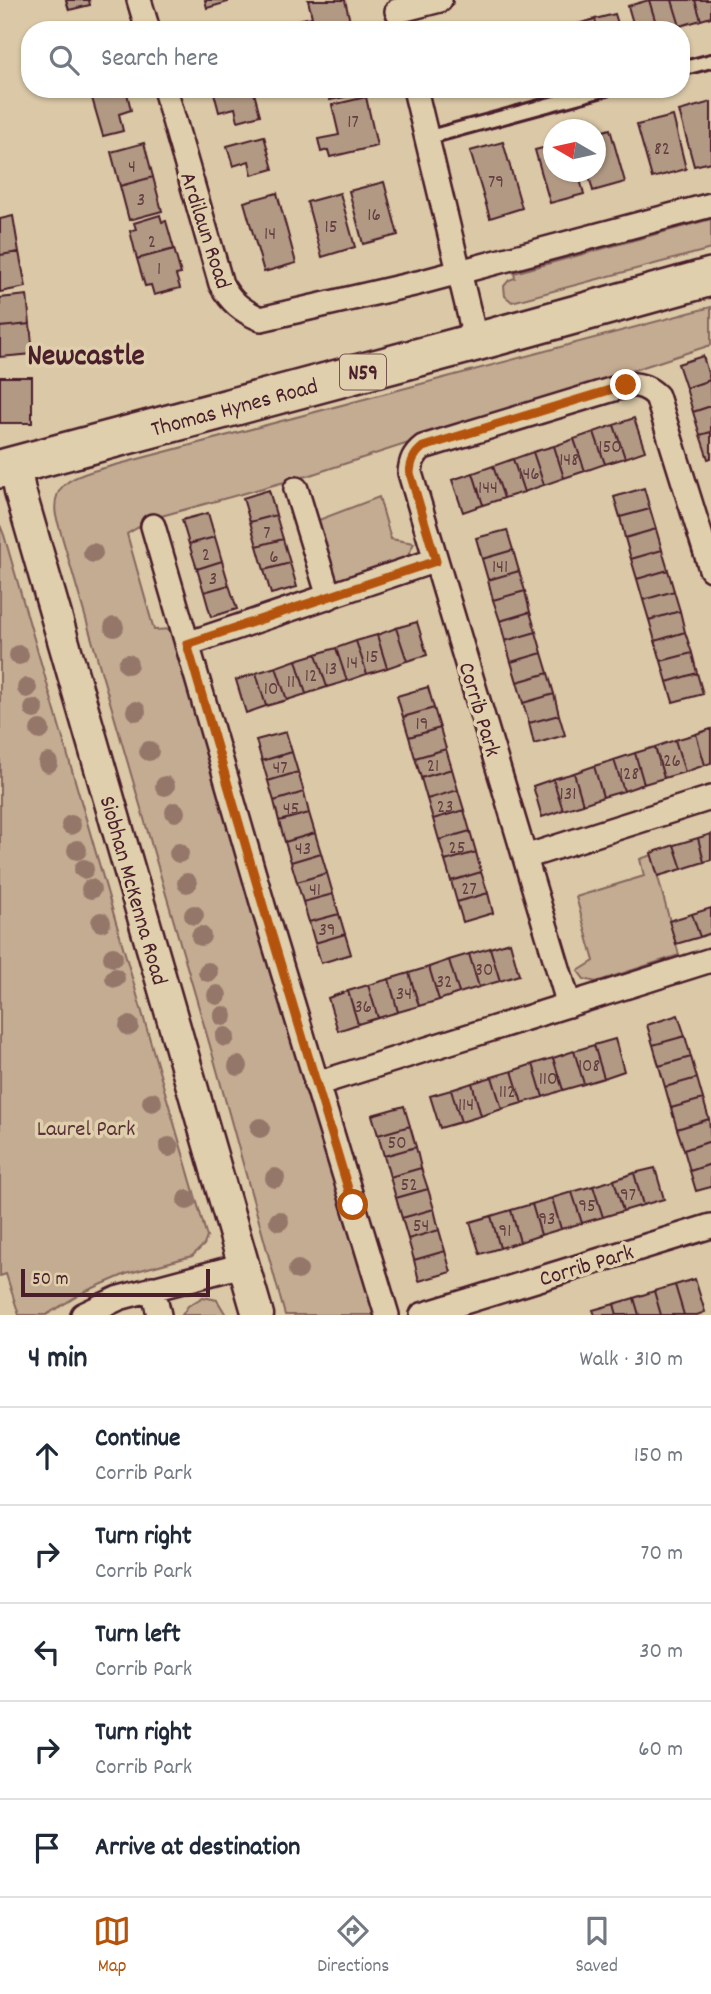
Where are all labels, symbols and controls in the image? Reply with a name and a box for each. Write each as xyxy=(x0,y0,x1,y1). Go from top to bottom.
search box xyxy=(21,21,690,98)
icon: search xyxy=(45,41,83,79)
text: Search here xyxy=(101,41,219,78)
house number: 17 xyxy=(347,110,359,137)
north arrow xyxy=(543,119,606,182)
house number: 82 xyxy=(654,137,670,164)
house number: 4 xyxy=(128,155,136,182)
street label: Ardilaun Road xyxy=(169,168,238,294)
house number: 79 xyxy=(488,170,504,197)
house number: 3 xyxy=(137,188,145,215)
house number: 16 xyxy=(367,203,381,230)
house number: 15 xyxy=(325,215,337,242)
house number: 14 xyxy=(264,222,276,249)
house number: 2 xyxy=(148,230,156,257)
house number: 1 xyxy=(157,257,161,284)
district label: Newcastle xyxy=(27,337,145,380)
road number: N59 xyxy=(340,354,386,390)
route end xyxy=(610,369,641,400)
street label: Thomas Hynes Road xyxy=(148,371,322,447)
house number: 150 xyxy=(598,435,622,462)
house number: 148 xyxy=(559,448,579,475)
house number: 146 xyxy=(518,462,540,489)
house number: 144 xyxy=(478,476,498,503)
house number: 7 xyxy=(263,521,271,548)
house number: 2 xyxy=(202,543,210,570)
house number: 6 xyxy=(269,545,279,572)
house number: 141 xyxy=(492,555,508,582)
house number: 3 xyxy=(209,567,217,594)
house number: 15 xyxy=(366,645,378,672)
house number: 14 xyxy=(346,651,358,678)
house number: 13 xyxy=(325,657,337,684)
street label: Corrib Park xyxy=(448,659,508,761)
house number: 12 xyxy=(305,664,317,691)
house number: 11 xyxy=(287,670,295,697)
house number: 10 xyxy=(264,677,278,704)
house number: 19 xyxy=(416,712,428,739)
house number: 126 xyxy=(659,749,681,776)
house number: 21 xyxy=(427,754,439,781)
house number: 47 xyxy=(272,756,288,783)
house number: 128 xyxy=(619,762,639,789)
house number: 131 xyxy=(560,782,576,809)
street label: Siobhan McKenna Road xyxy=(89,792,174,989)
house number: 23 xyxy=(437,795,453,822)
house number: 45 xyxy=(283,797,299,824)
house number: 25 xyxy=(448,836,466,863)
house number: 43 xyxy=(295,837,311,864)
house number: 27 xyxy=(461,877,477,904)
house number: 41 xyxy=(309,878,321,905)
house number: 39 xyxy=(318,918,336,945)
house number: 30 xyxy=(475,958,493,985)
house number: 32 xyxy=(436,970,452,997)
house number: 34 xyxy=(396,982,412,1009)
house number: 36 xyxy=(354,995,372,1022)
house number: 108 xyxy=(578,1054,600,1081)
house number: 110 xyxy=(539,1067,557,1094)
house number: 112 xyxy=(499,1080,515,1107)
house number: 114 xyxy=(458,1093,474,1120)
park label: Laurel Park xyxy=(37,1114,135,1147)
house number: 50 xyxy=(387,1131,407,1158)
house number: 52 xyxy=(400,1173,418,1200)
house number: 97 xyxy=(620,1183,636,1210)
route start xyxy=(337,1189,368,1220)
house number: 95 xyxy=(578,1194,596,1221)
house number: 93 xyxy=(538,1207,556,1234)
house number: 54 xyxy=(413,1214,429,1241)
house number: 91 xyxy=(499,1219,511,1246)
street label: Corrib Park xyxy=(536,1237,638,1297)
scale bar xyxy=(21,1266,210,1298)
text: 50 m xyxy=(32,1267,69,1294)
text: 4 min xyxy=(28,1339,87,1382)
text: Walk · 310 m xyxy=(579,1344,683,1377)
text: Continue xyxy=(95,1421,180,1458)
icon: ahead xyxy=(28,1437,66,1475)
text: 150 m xyxy=(634,1440,683,1473)
text: Corrib Park xyxy=(95,1458,192,1491)
text: Turn right xyxy=(95,1519,192,1556)
icon: right xyxy=(28,1535,66,1573)
text: 70 m xyxy=(641,1538,683,1571)
text: Corrib Park xyxy=(95,1556,192,1589)
text: Turn left xyxy=(95,1617,181,1654)
icon: left xyxy=(28,1633,66,1671)
text: 30 m xyxy=(639,1636,683,1669)
text: Corrib Park xyxy=(95,1654,192,1687)
text: Turn right xyxy=(95,1715,192,1752)
icon: right xyxy=(28,1731,66,1769)
text: 60 m xyxy=(638,1734,683,1767)
text: Corrib Park xyxy=(95,1752,192,1785)
icon: arrive xyxy=(28,1829,66,1867)
text: Arrive at destination xyxy=(95,1830,300,1867)
tab: Map xyxy=(93,1912,131,1981)
tab: Directions xyxy=(317,1912,389,1981)
tab: Saved xyxy=(575,1912,618,1981)

